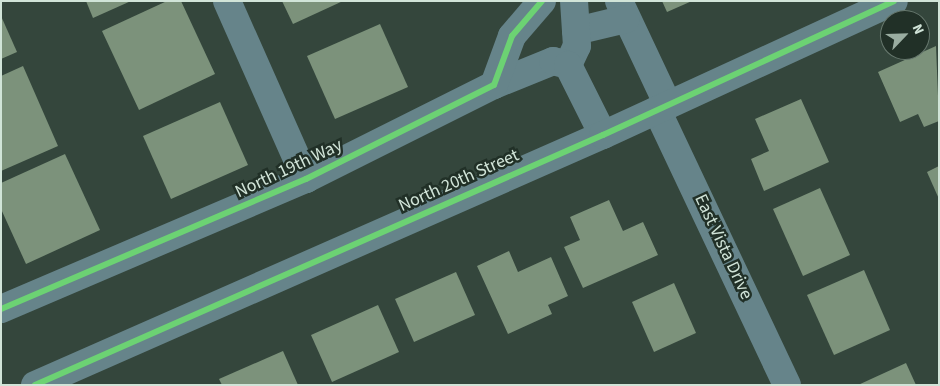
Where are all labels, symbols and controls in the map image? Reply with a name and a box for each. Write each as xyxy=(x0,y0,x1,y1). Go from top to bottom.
north arrow xyxy=(880,10,930,60)
text: N xyxy=(907,21,929,38)
street label: North 19th Way xyxy=(232,135,346,203)
street label: North 20th Street xyxy=(395,145,523,217)
street label: East Vista Drive xyxy=(689,191,757,303)

